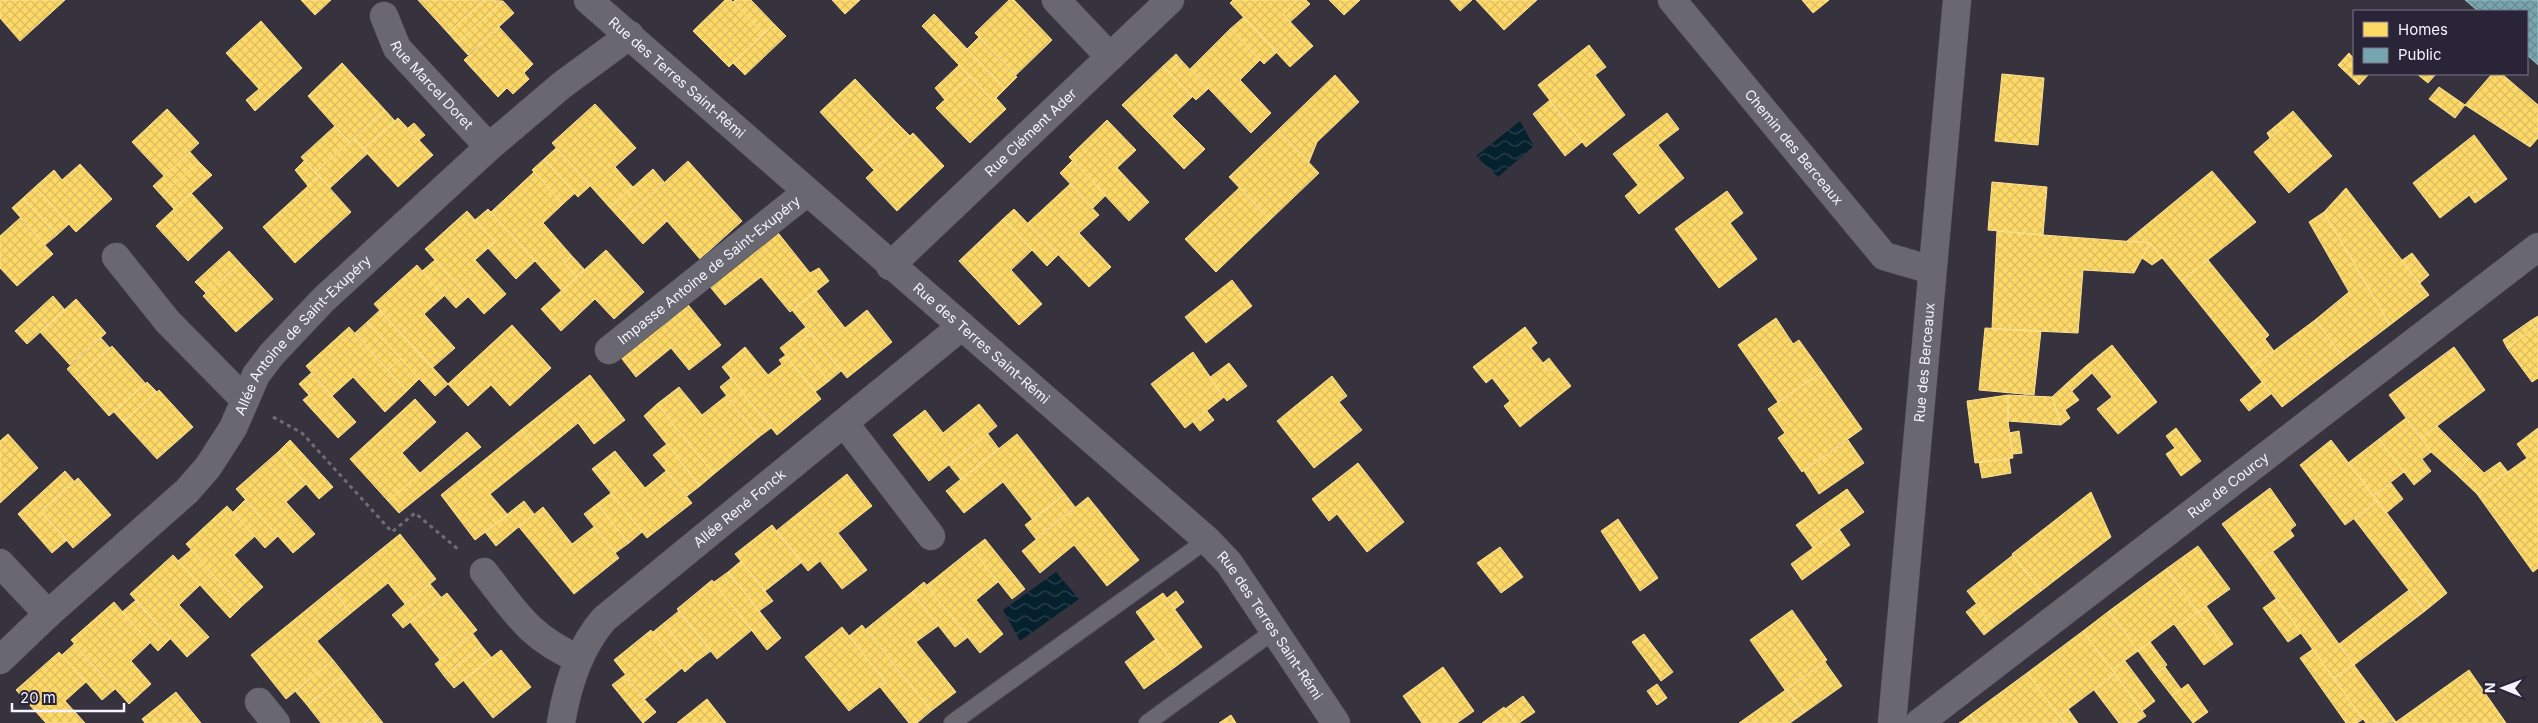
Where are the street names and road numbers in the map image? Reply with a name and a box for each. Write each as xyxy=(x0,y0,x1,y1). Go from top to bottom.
street label: Rue des Terres Saint-Rémi xyxy=(606,13,749,141)
street label: Rue Marcel Doret xyxy=(387,38,477,133)
street label: Rue Clément Ader xyxy=(981,84,1080,180)
street label: Chemin des Berceaux xyxy=(1741,85,1847,208)
street label: Impasse Antoine de Saint-Exupéry xyxy=(614,192,803,348)
street label: Allée Antoine de Saint-Exupéry xyxy=(231,251,374,418)
street label: Rue des Terres Saint-Rémi xyxy=(910,279,1053,407)
street label: Rue des Berceaux xyxy=(1910,302,1938,423)
street label: Rue de Courcy xyxy=(2184,448,2272,521)
street label: Allée René Fonck xyxy=(690,465,789,550)
street label: Rue des Terres Saint-Rémi xyxy=(1214,547,1327,703)

